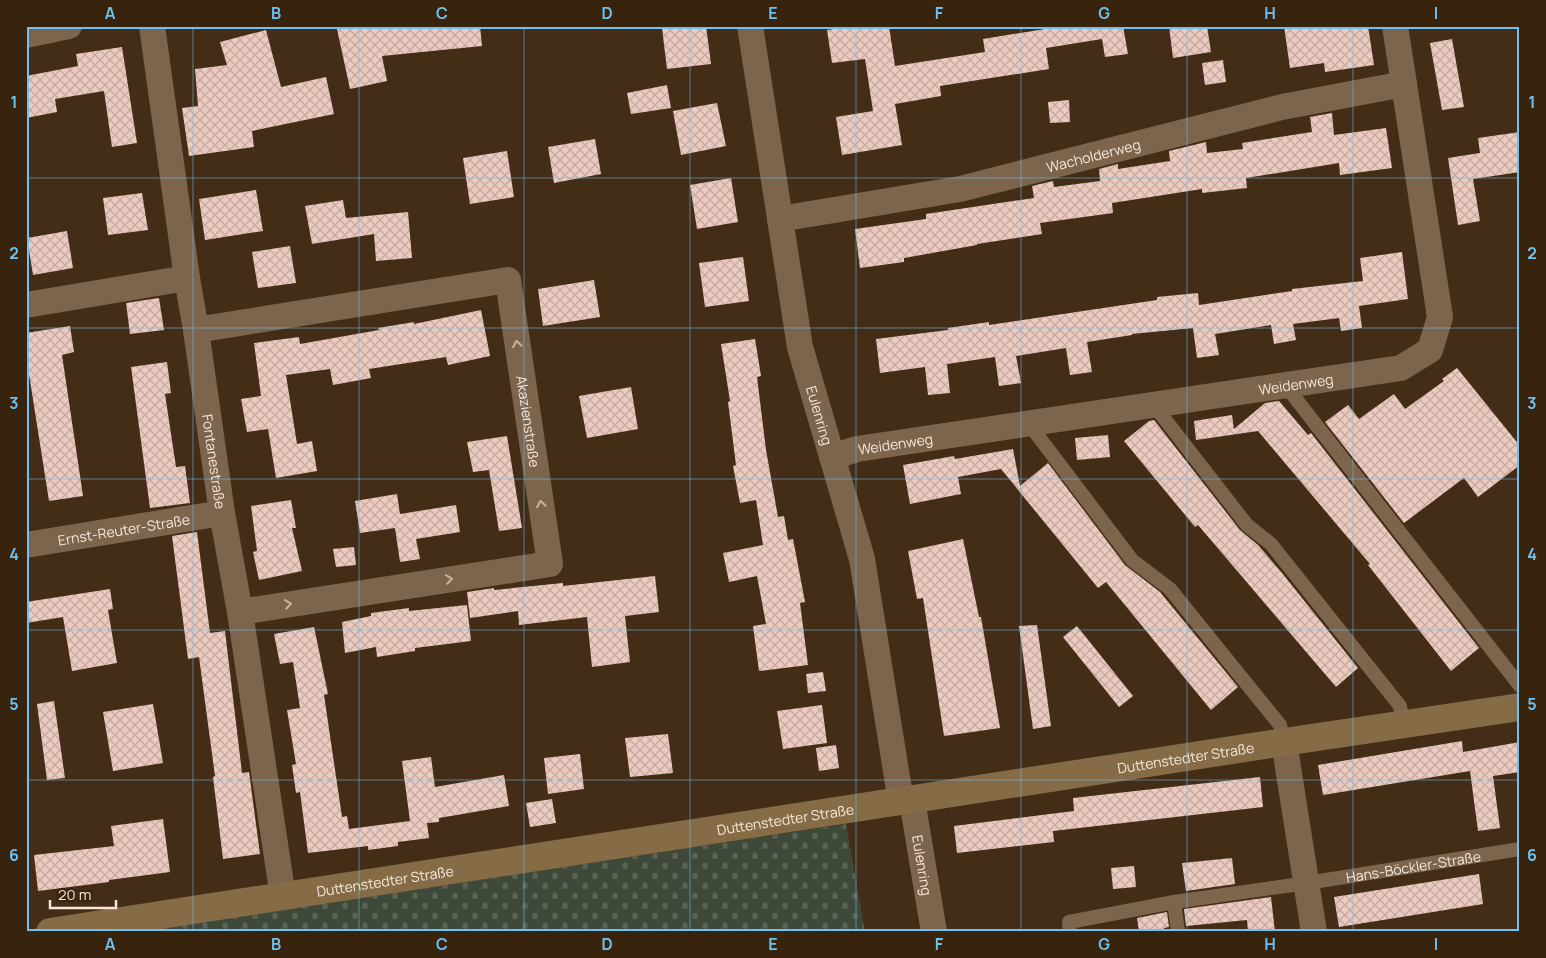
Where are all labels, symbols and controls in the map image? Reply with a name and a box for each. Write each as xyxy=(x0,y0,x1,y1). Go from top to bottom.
text: A xyxy=(105,2,116,24)
text: B xyxy=(271,2,281,24)
text: C xyxy=(436,2,448,24)
text: D xyxy=(601,2,613,24)
text: E xyxy=(768,2,778,24)
text: F xyxy=(935,2,944,24)
text: G xyxy=(1098,2,1110,24)
text: H xyxy=(1264,2,1276,24)
text: I xyxy=(1434,2,1438,24)
text: 1 xyxy=(10,91,18,113)
text: 1 xyxy=(1528,91,1536,113)
street label: Wacholderweg xyxy=(1044,134,1142,176)
text: 2 xyxy=(9,242,19,264)
text: 2 xyxy=(1527,242,1537,264)
one-way arrow xyxy=(512,339,523,347)
street label: Weidenweg xyxy=(1257,369,1335,399)
street label: Akazienstraße xyxy=(513,374,545,469)
street label: Eulenring xyxy=(802,383,838,447)
text: 3 xyxy=(9,392,19,414)
text: 3 xyxy=(1527,392,1537,414)
street label: Fontanestraße xyxy=(199,413,231,510)
street label: Weidenweg xyxy=(857,428,934,458)
one-way arrow xyxy=(536,500,547,508)
street label: Ernst-Reuter-Straße xyxy=(56,509,191,549)
text: 4 xyxy=(9,543,19,565)
text: 4 xyxy=(1527,543,1537,565)
one-way arrow xyxy=(445,575,453,585)
one-way arrow xyxy=(285,599,293,610)
text: 5 xyxy=(9,693,19,715)
text: 5 xyxy=(1527,693,1537,715)
street label: Duttenstedter Straße xyxy=(1116,737,1255,777)
street label: Duttenstedter Straße xyxy=(715,799,855,839)
street label: Eulenring xyxy=(908,834,937,897)
text: 6 xyxy=(9,844,19,866)
text: 6 xyxy=(1527,844,1537,866)
street label: Hans-Böckler-Straße xyxy=(1345,846,1482,886)
street label: Duttenstedter Straße xyxy=(315,860,455,900)
scale bar xyxy=(50,878,116,910)
text: 20 m xyxy=(58,884,91,905)
text: A xyxy=(105,933,116,955)
text: B xyxy=(271,933,281,955)
text: C xyxy=(436,933,448,955)
text: D xyxy=(601,933,613,955)
text: E xyxy=(768,933,778,955)
text: F xyxy=(935,933,944,955)
text: G xyxy=(1098,933,1110,955)
text: H xyxy=(1264,933,1276,955)
text: I xyxy=(1434,933,1438,955)

